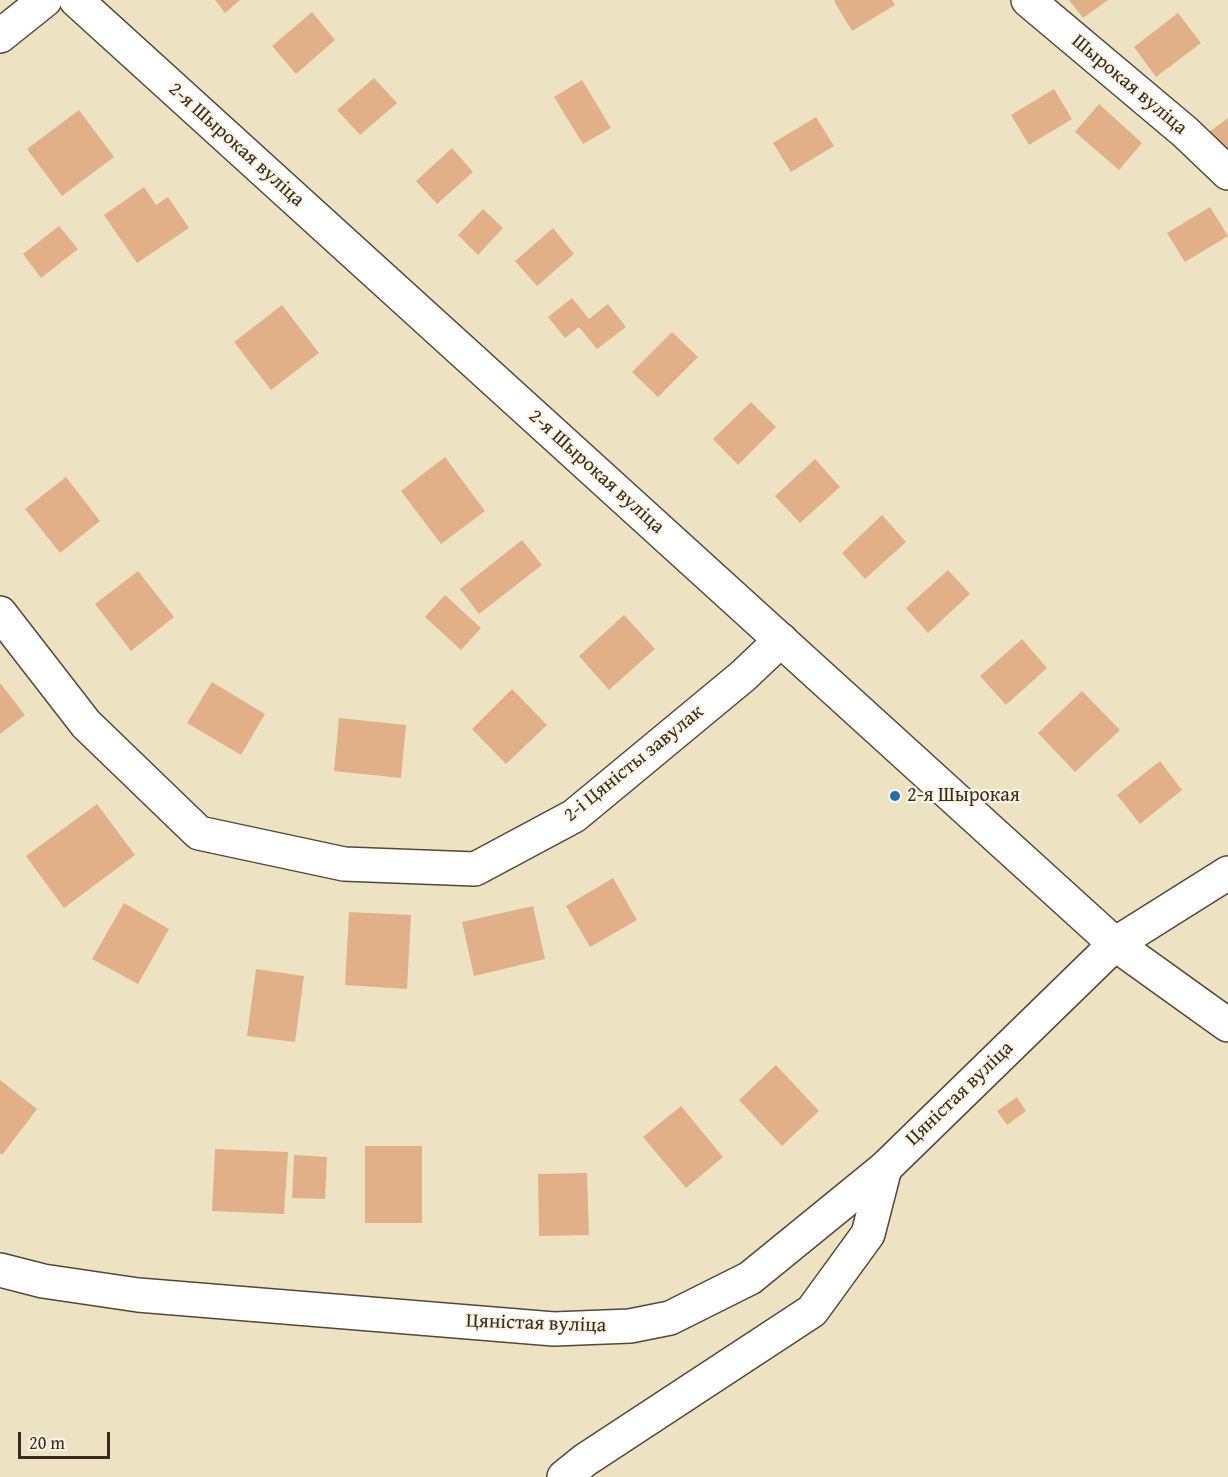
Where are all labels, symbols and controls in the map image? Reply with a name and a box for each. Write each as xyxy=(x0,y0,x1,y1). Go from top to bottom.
street label: Шырокая вуліца xyxy=(1066,30,1192,140)
street label: 2-я Шырокая вуліца xyxy=(163,78,309,212)
street label: 2-я Шырокая вуліца xyxy=(523,405,669,539)
street label: 2-і Цяністы завулак xyxy=(559,700,709,828)
place label: 2-я Шырокая xyxy=(907,784,1020,808)
marker: 2-я Шырокая xyxy=(888,789,902,803)
street label: Цяністая вуліца xyxy=(901,1037,1019,1151)
street label: Цяністая вуліца xyxy=(465,1310,607,1338)
scale bar xyxy=(21,1420,112,1458)
text: 20 m xyxy=(29,1429,65,1456)

